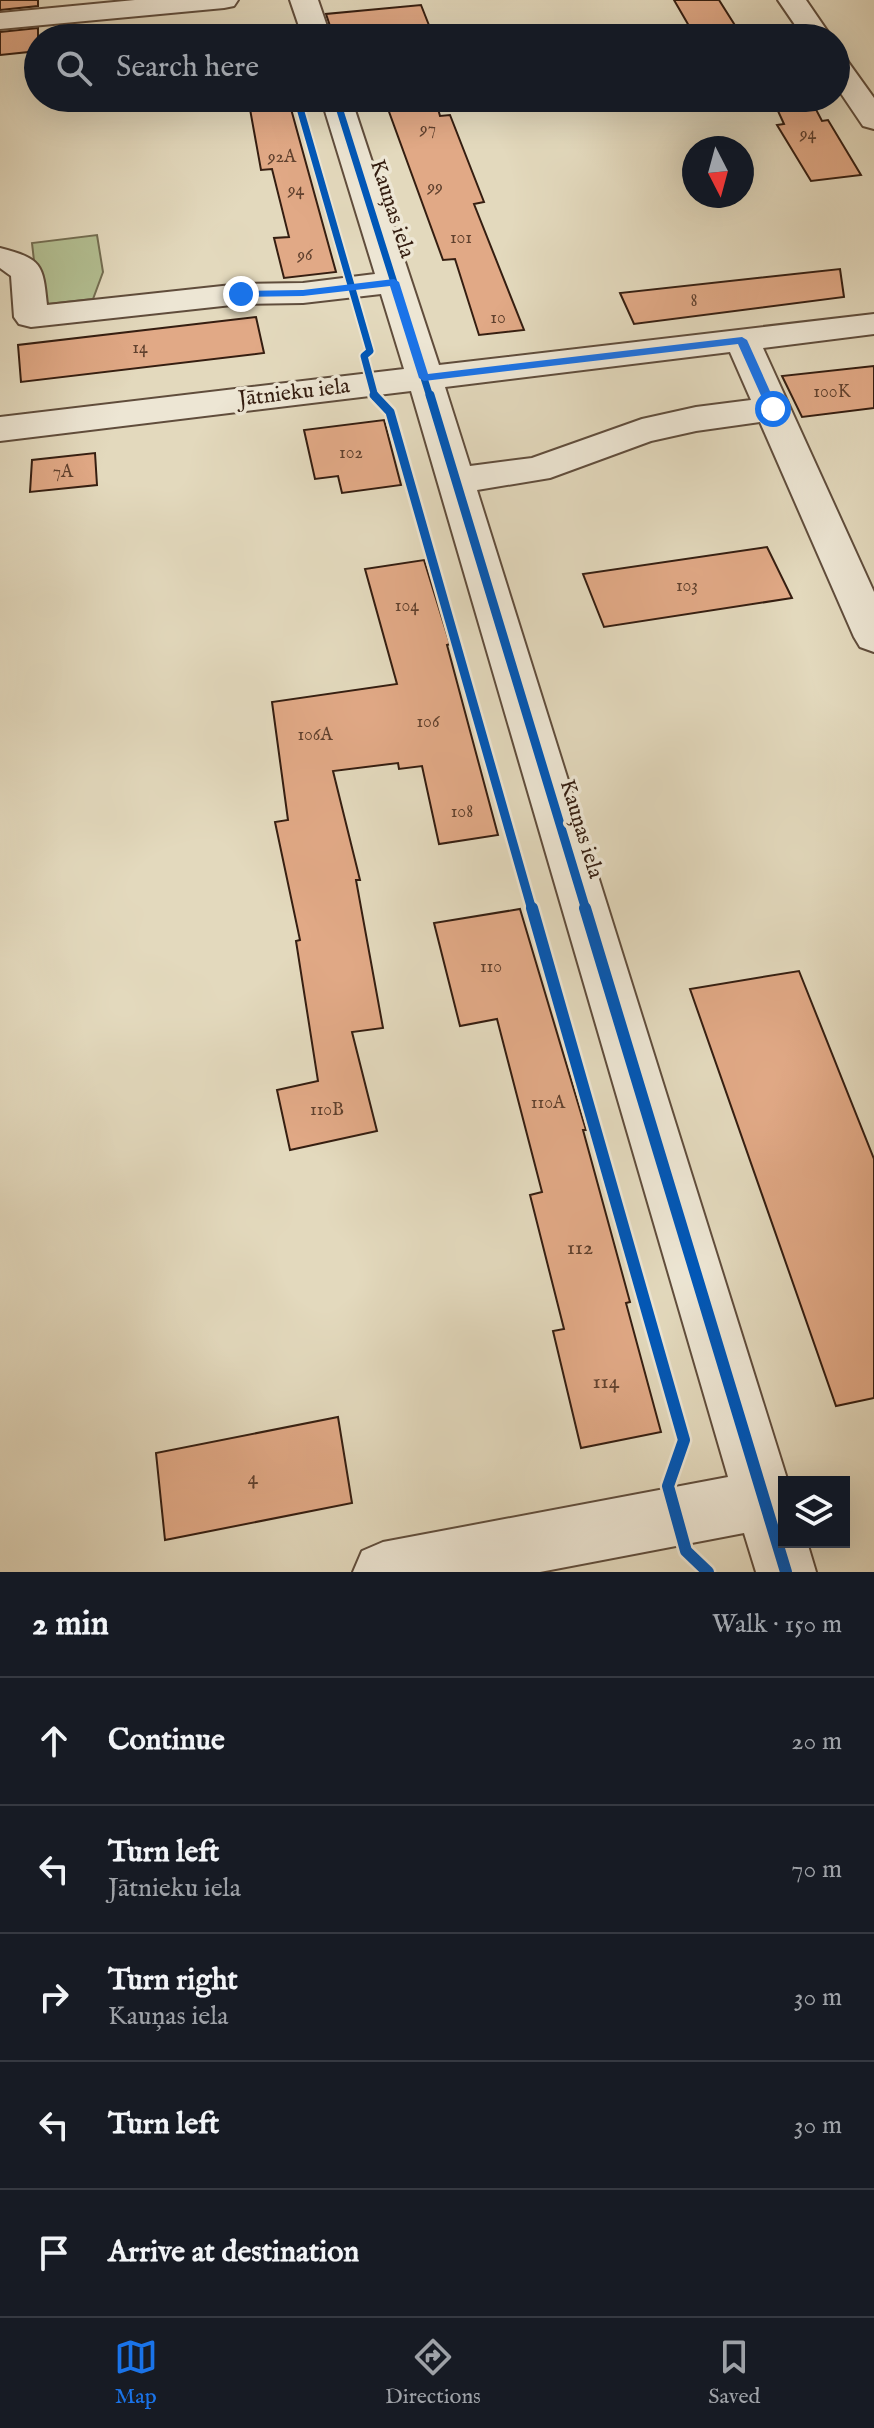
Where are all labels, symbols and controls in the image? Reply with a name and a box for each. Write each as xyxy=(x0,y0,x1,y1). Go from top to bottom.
search box xyxy=(24,24,850,112)
icon: search xyxy=(52,46,96,90)
text: Search here xyxy=(116,49,259,87)
house number: 97 xyxy=(419,118,436,141)
house number: 94 xyxy=(799,123,816,146)
north arrow xyxy=(682,136,754,208)
house number: 92A xyxy=(267,146,297,169)
street label: Kauņas iela xyxy=(363,156,421,262)
house number: 99 xyxy=(426,176,443,199)
house number: 94 xyxy=(287,179,304,202)
house number: 101 xyxy=(450,227,472,250)
house number: 96 xyxy=(296,244,313,267)
route end xyxy=(223,276,259,312)
house number: 8 xyxy=(690,290,698,313)
house number: 10 xyxy=(490,307,506,330)
house number: 14 xyxy=(132,337,148,360)
street label: Jātnieku iela xyxy=(233,372,352,414)
house number: 100K xyxy=(813,381,852,404)
route start xyxy=(755,391,791,427)
house number: 102 xyxy=(339,442,363,465)
house number: 7A xyxy=(53,461,74,484)
house number: 103 xyxy=(676,575,698,598)
house number: 104 xyxy=(395,595,419,618)
house number: 106 xyxy=(416,711,440,734)
house number: 106A xyxy=(297,724,333,747)
street label: Kauņas iela xyxy=(553,776,609,882)
house number: 108 xyxy=(451,801,473,824)
house number: 110 xyxy=(480,956,502,979)
house number: 110A xyxy=(531,1092,566,1115)
house number: 110B xyxy=(310,1099,344,1122)
house number: 112 xyxy=(567,1234,593,1262)
house number: 114 xyxy=(592,1368,620,1396)
house number: 4 xyxy=(248,1464,259,1492)
map controls xyxy=(778,1476,850,1548)
button: layers xyxy=(778,1476,850,1548)
text: 2 min xyxy=(32,1603,109,1646)
text: Walk · 150 m xyxy=(712,1608,842,1641)
icon: ahead xyxy=(32,1719,76,1763)
text: Continue xyxy=(108,1722,225,1760)
text: 20 m xyxy=(791,1725,842,1758)
text: Turn left xyxy=(108,1834,219,1872)
icon: left xyxy=(32,1847,76,1891)
text: 70 m xyxy=(791,1853,842,1886)
text: Jātnieku iela xyxy=(108,1872,241,1905)
text: Turn right xyxy=(108,1962,238,2000)
icon: right xyxy=(32,1975,76,2019)
text: 30 m xyxy=(794,1981,842,2014)
text: Kauņas iela xyxy=(108,2000,229,2033)
icon: left xyxy=(32,2103,76,2147)
text: Turn left xyxy=(108,2106,219,2144)
text: 30 m xyxy=(794,2109,842,2142)
icon: arrive xyxy=(32,2231,76,2275)
text: Arrive at destination xyxy=(108,2234,359,2272)
tab: Map xyxy=(114,2335,158,2411)
tab: Directions xyxy=(385,2335,481,2411)
tab: Saved xyxy=(708,2335,760,2411)

